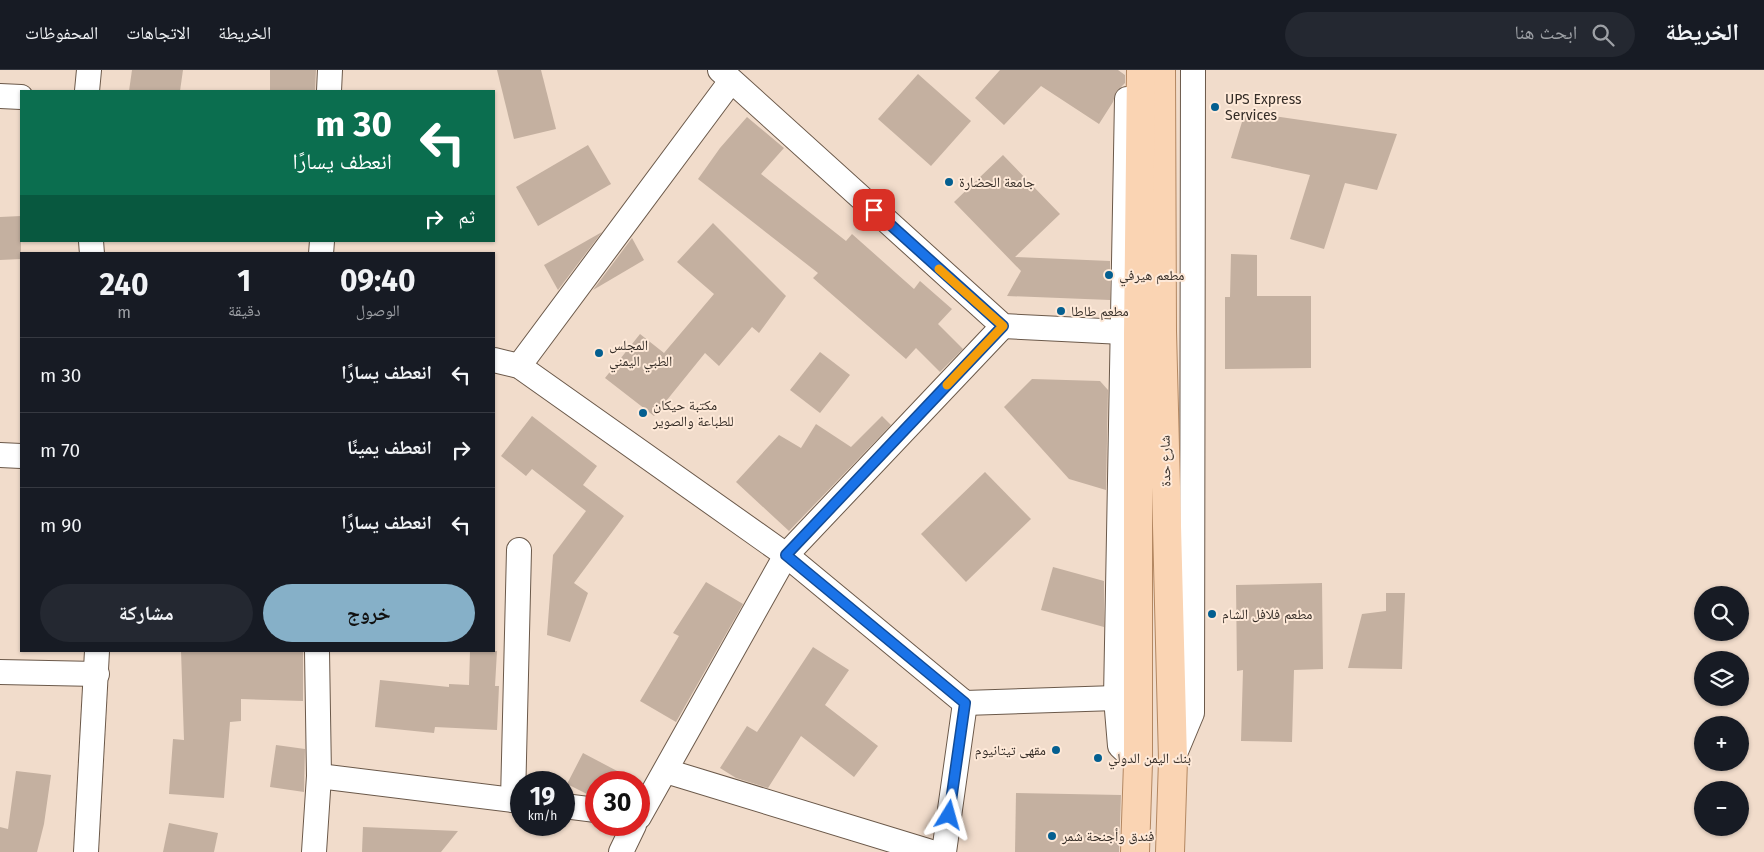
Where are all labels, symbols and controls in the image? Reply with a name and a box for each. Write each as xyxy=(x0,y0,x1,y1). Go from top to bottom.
search box xyxy=(1285,12,1635,57)
text: الخريطة xyxy=(1665,18,1739,46)
text: ابحث هنا xyxy=(1514,21,1577,44)
icon: search xyxy=(1589,21,1617,49)
text: المحفوظات xyxy=(25,22,98,44)
text: الاتجاهات xyxy=(126,22,190,44)
text: الخريطة xyxy=(218,22,271,44)
place label: UPS Express Services xyxy=(1225,91,1302,124)
marker: UPS Express Services xyxy=(1209,101,1221,113)
text: 30 m xyxy=(315,103,392,145)
icon: left xyxy=(410,110,475,175)
text: انعطف يسارًا xyxy=(293,148,392,175)
place label: جامعة الحضارة xyxy=(959,174,1035,191)
marker: جامعة الحضارة xyxy=(943,176,955,188)
pin xyxy=(853,189,895,231)
icon: arrive xyxy=(860,196,888,224)
icon: right xyxy=(420,205,448,233)
text: ثم xyxy=(458,205,475,228)
text: 1 xyxy=(237,263,251,299)
text: 09:40 xyxy=(340,263,416,299)
text: 240 xyxy=(99,267,149,303)
place label: مطعم هيرفي xyxy=(1119,267,1184,287)
marker: مطعم هيرفي xyxy=(1103,269,1115,281)
text: دقيقة xyxy=(228,301,261,320)
text: الوصول xyxy=(356,301,400,320)
text: m xyxy=(117,303,131,322)
place label: مطعم طاطا xyxy=(1071,303,1129,321)
marker: مطعم طاطا xyxy=(1055,305,1067,317)
place label: المجلس الطبي اليمني xyxy=(609,337,672,373)
marker: المجلس الطبي اليمني xyxy=(593,347,605,359)
text: انعطف يسارًا xyxy=(341,361,432,384)
icon: left xyxy=(447,361,475,389)
text: 30 m xyxy=(40,364,81,387)
place label: مكتبة حيكان للطباعة والصوير xyxy=(652,397,734,430)
marker: مكتبة حيكان للطباعة والصوير xyxy=(637,407,649,419)
street label: شارع حدة xyxy=(1157,435,1175,487)
text: انعطف يمينًا xyxy=(347,436,432,459)
icon: right xyxy=(447,436,475,464)
text: 70 m xyxy=(40,439,80,462)
text: انعطف يسارًا xyxy=(341,511,432,534)
icon: left xyxy=(447,511,475,539)
text: 90 m xyxy=(40,514,82,537)
button: مشاركة xyxy=(40,584,253,642)
button: خروج xyxy=(263,584,475,642)
map controls xyxy=(1694,586,1749,836)
button: search xyxy=(1694,586,1749,641)
place label: مطعم فلافل الشام xyxy=(1222,606,1312,624)
marker: مطعم فلافل الشام xyxy=(1206,608,1218,620)
button: layers xyxy=(1694,651,1749,706)
button: + xyxy=(1694,716,1749,771)
place label: مقهى تيتانيوم xyxy=(975,742,1046,760)
marker: مقهى تيتانيوم xyxy=(1050,744,1062,756)
place label: بنك اليمن الدولي xyxy=(1108,750,1191,770)
marker: بنك اليمن الدولي xyxy=(1092,752,1104,764)
speed limit sign: 30 xyxy=(585,771,650,836)
button: − xyxy=(1694,781,1749,836)
text: 19 xyxy=(530,782,555,812)
position arrow xyxy=(922,788,974,840)
text: km/h xyxy=(528,809,557,823)
place label: فندق وأجنحة شمر xyxy=(1061,828,1154,845)
marker: فندق وأجنحة شمر xyxy=(1046,830,1058,842)

